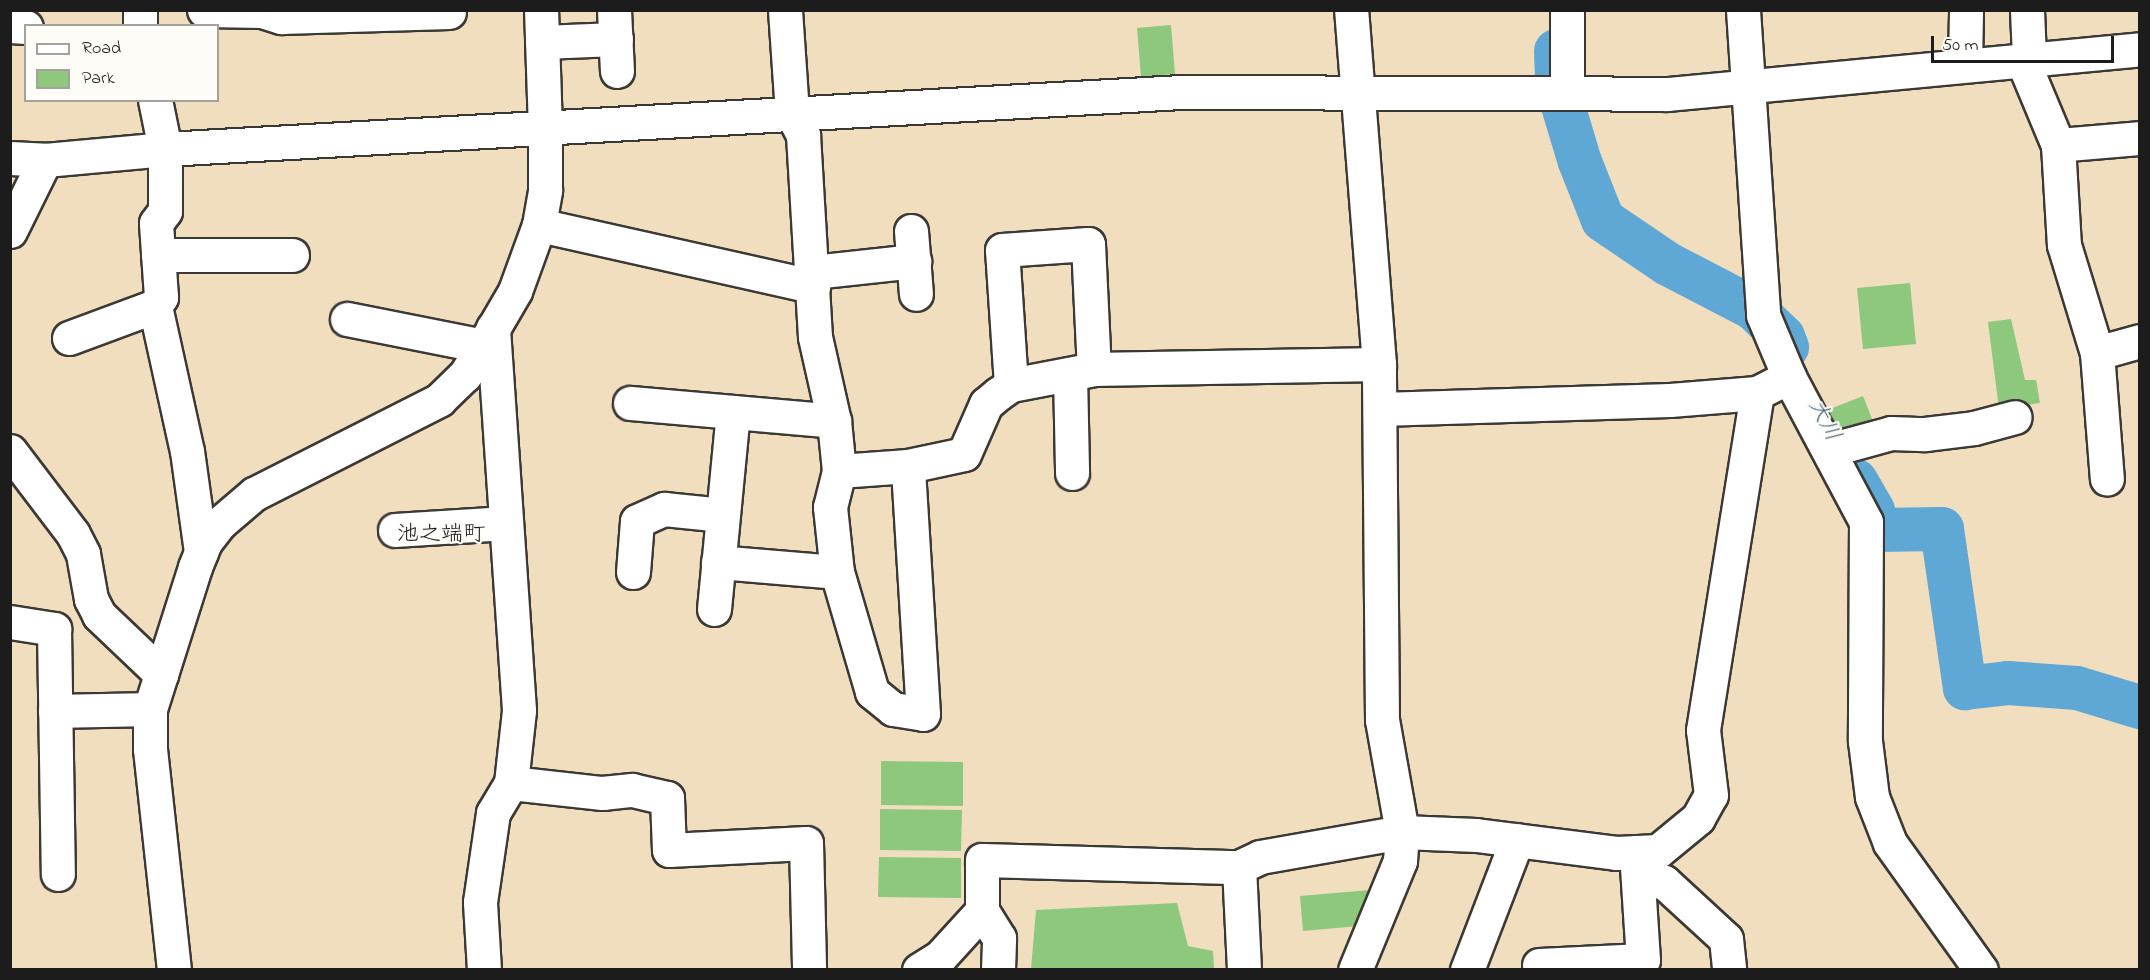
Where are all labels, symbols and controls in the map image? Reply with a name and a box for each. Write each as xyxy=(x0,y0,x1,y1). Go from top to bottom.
legend xyxy=(24,24,219,102)
scale bar xyxy=(1934,24,2117,62)
text: 50 m xyxy=(1942,33,1979,59)
text: Road xyxy=(82,36,121,62)
text: Park xyxy=(82,66,115,92)
water label: 大川 xyxy=(1801,395,1845,447)
district label: 池之端町 xyxy=(397,523,485,549)

